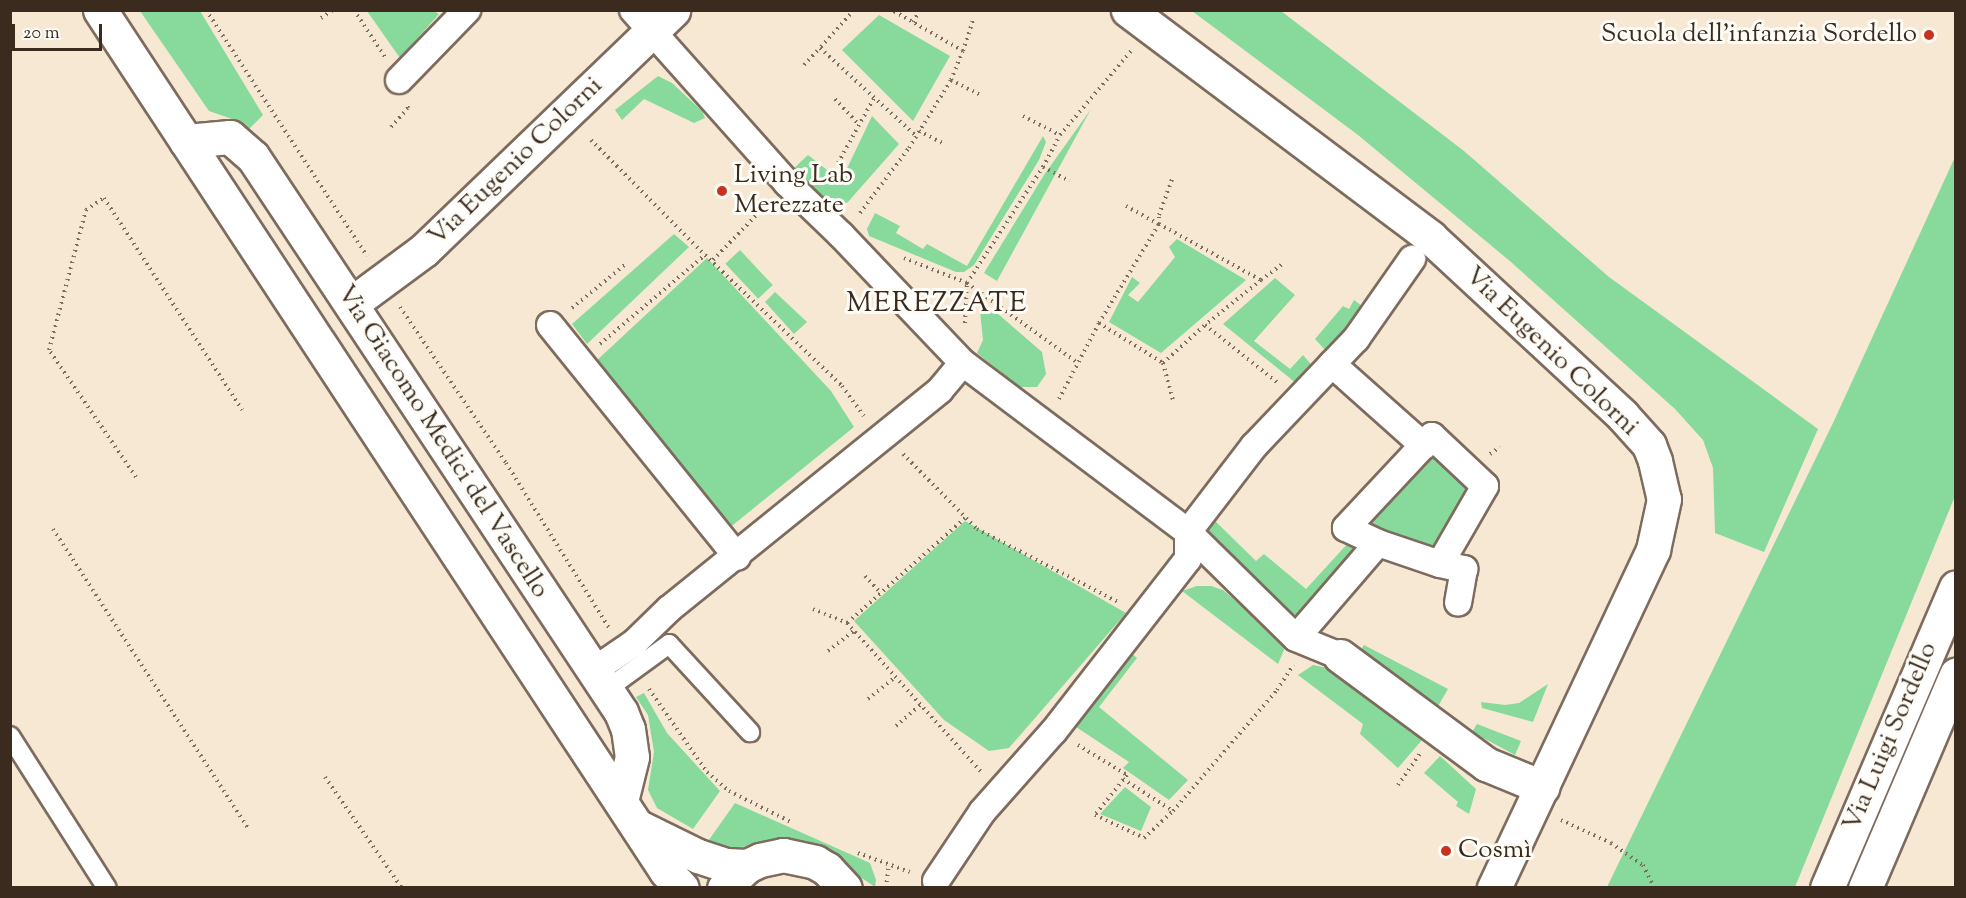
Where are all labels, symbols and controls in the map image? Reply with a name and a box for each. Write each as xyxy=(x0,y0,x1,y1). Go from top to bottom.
scale bar xyxy=(15,12,105,50)
place label: Scuola dell’infanzia Sordello xyxy=(1601,19,1917,51)
text: 20 m xyxy=(23,21,60,47)
marker: Scuola dell’infanzia Sordello xyxy=(1922,28,1936,42)
street label: Via Eugenio Colorni xyxy=(422,71,610,253)
place label: Living Lab Merezzate xyxy=(734,160,853,222)
marker: Living Lab Merezzate xyxy=(715,184,729,198)
street label: Via Eugenio Colorni xyxy=(1457,261,1645,443)
street label: Via Giacomo Medici del Vascello xyxy=(329,280,555,604)
district label: MEREZZATE xyxy=(846,287,1028,321)
street label: Via Luigi Sordello xyxy=(1837,638,1945,836)
place label: Cosmì xyxy=(1458,835,1532,867)
marker: Cosmì xyxy=(1439,844,1453,858)

